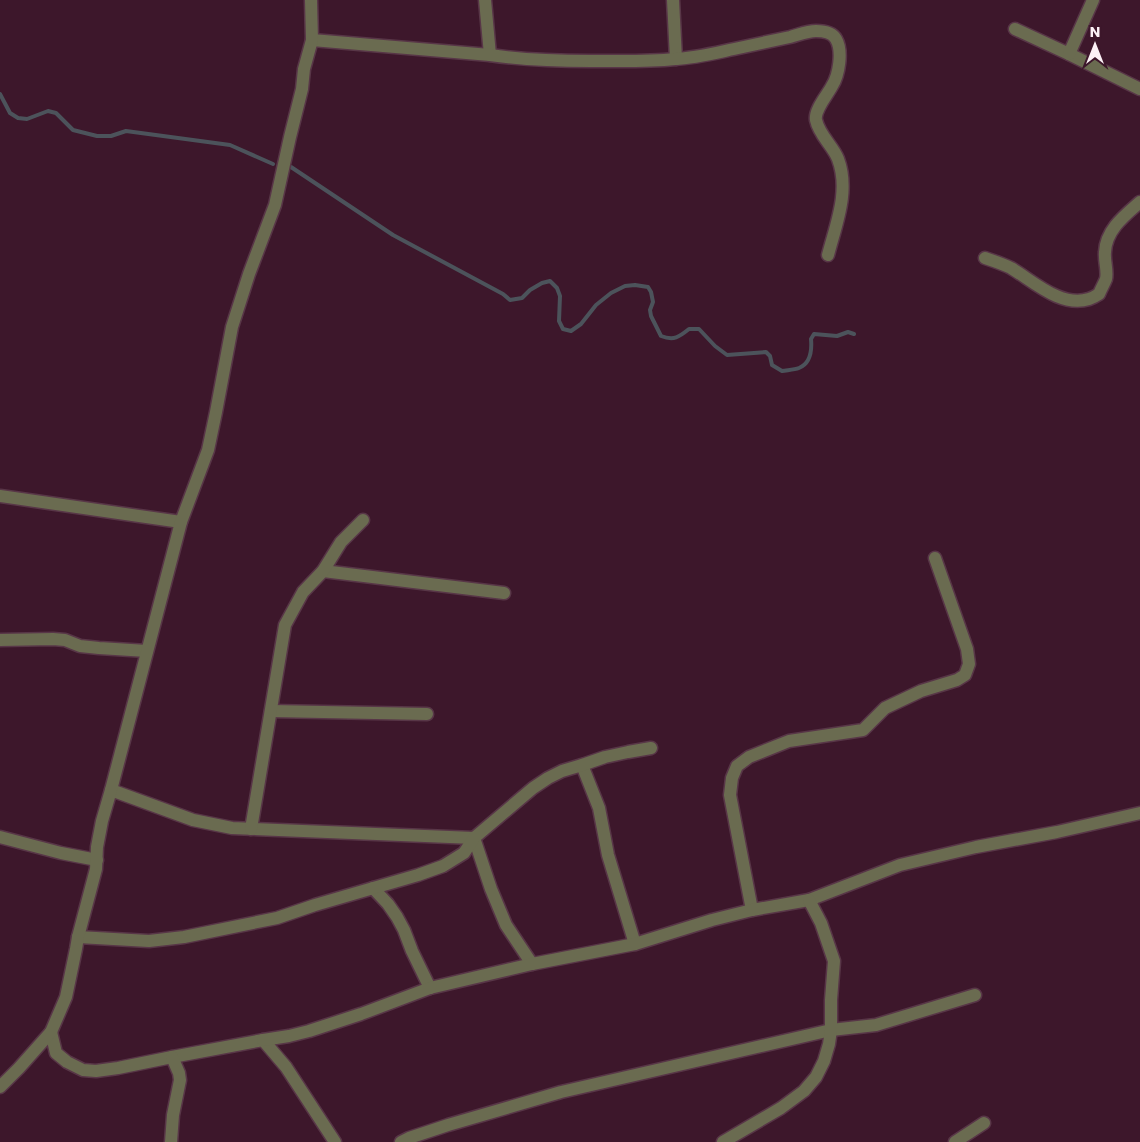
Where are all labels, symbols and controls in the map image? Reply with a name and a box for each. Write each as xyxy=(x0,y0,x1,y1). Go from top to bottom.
north arrow xyxy=(1070,20,1120,70)
text: N xyxy=(1090,22,1100,42)

